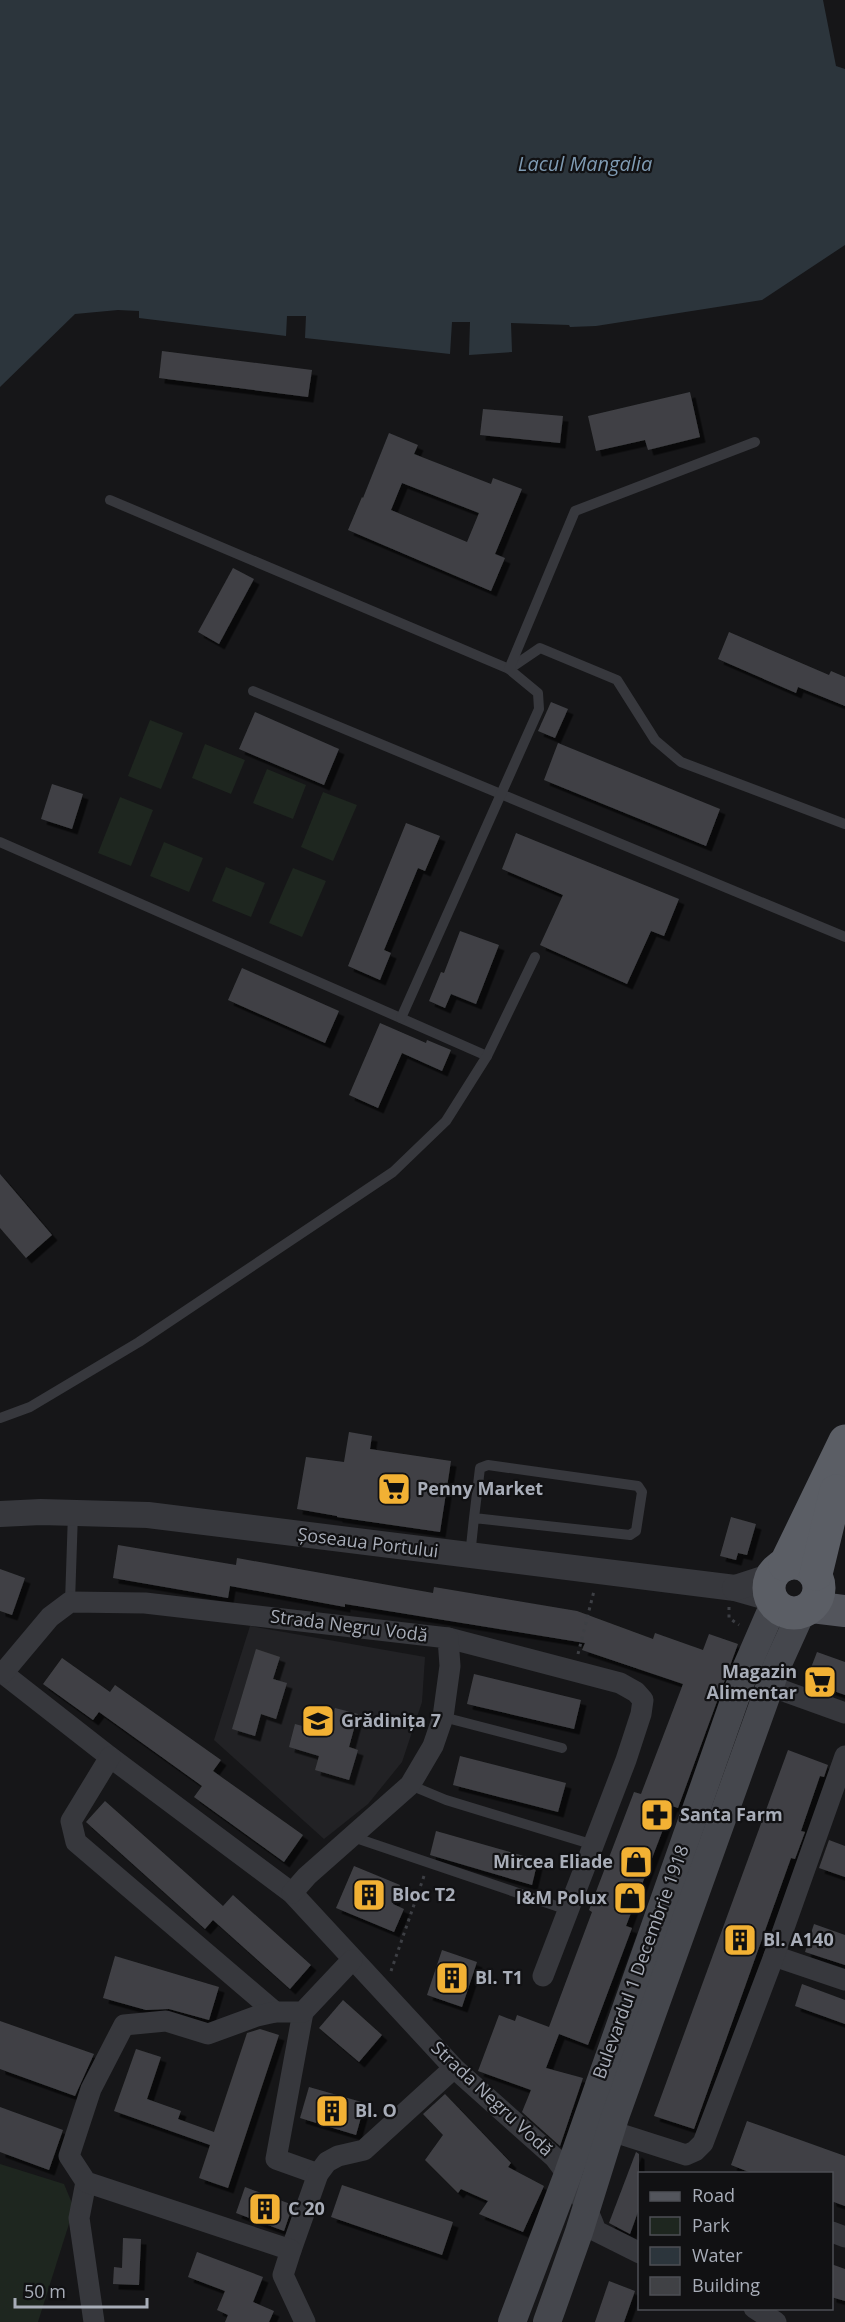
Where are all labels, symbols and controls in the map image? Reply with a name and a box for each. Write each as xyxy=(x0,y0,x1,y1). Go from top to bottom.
water label: Lacul Mangalia xyxy=(518,150,652,177)
supermarket icon: Penny Market xyxy=(376,1471,412,1507)
place label: Penny Market xyxy=(417,1476,543,1500)
street label: Șoseaua Portului xyxy=(296,1521,440,1563)
street label: Strada Negru Vodă xyxy=(269,1603,429,1647)
place label: Magazin Alimentar xyxy=(707,1659,797,1704)
supermarket icon: Magazin Alimentar xyxy=(802,1664,838,1700)
school or university icon: Grădinița 7 xyxy=(300,1703,336,1739)
place label: Grădinița 7 xyxy=(341,1708,441,1732)
pharmacy icon: Santa Farm xyxy=(639,1797,675,1833)
place label: Santa Farm xyxy=(680,1802,783,1826)
street label: Bulevardul 1 Decembrie 1918 xyxy=(586,1841,694,2082)
shop icon: Mircea Eliade xyxy=(618,1844,654,1880)
place label: Mircea Eliade xyxy=(493,1849,613,1873)
building icon: Bloc T2 xyxy=(351,1877,387,1913)
shop icon: I&M Polux xyxy=(612,1880,648,1916)
place label: Bloc T2 xyxy=(392,1882,455,1906)
place label: I&M Polux xyxy=(516,1885,608,1909)
building icon: Bl. A140 xyxy=(722,1922,758,1958)
place label: Bl. A140 xyxy=(763,1927,834,1951)
building icon: Bl. T1 xyxy=(434,1960,470,1996)
place label: Bl. T1 xyxy=(475,1965,523,1989)
street label: Strada Negru Vodă xyxy=(427,2035,559,2161)
building icon: Bl. O xyxy=(314,2093,350,2129)
place label: Bl. O xyxy=(355,2098,397,2122)
legend xyxy=(638,2172,833,2310)
text: Road xyxy=(692,2183,735,2207)
building icon: C 20 xyxy=(247,2191,283,2227)
place label: C 20 xyxy=(288,2196,325,2220)
text: Park xyxy=(692,2213,730,2237)
text: Water xyxy=(692,2243,743,2267)
scale bar xyxy=(15,2271,147,2309)
text: Building xyxy=(692,2273,760,2297)
text: 50 m xyxy=(24,2279,66,2303)

